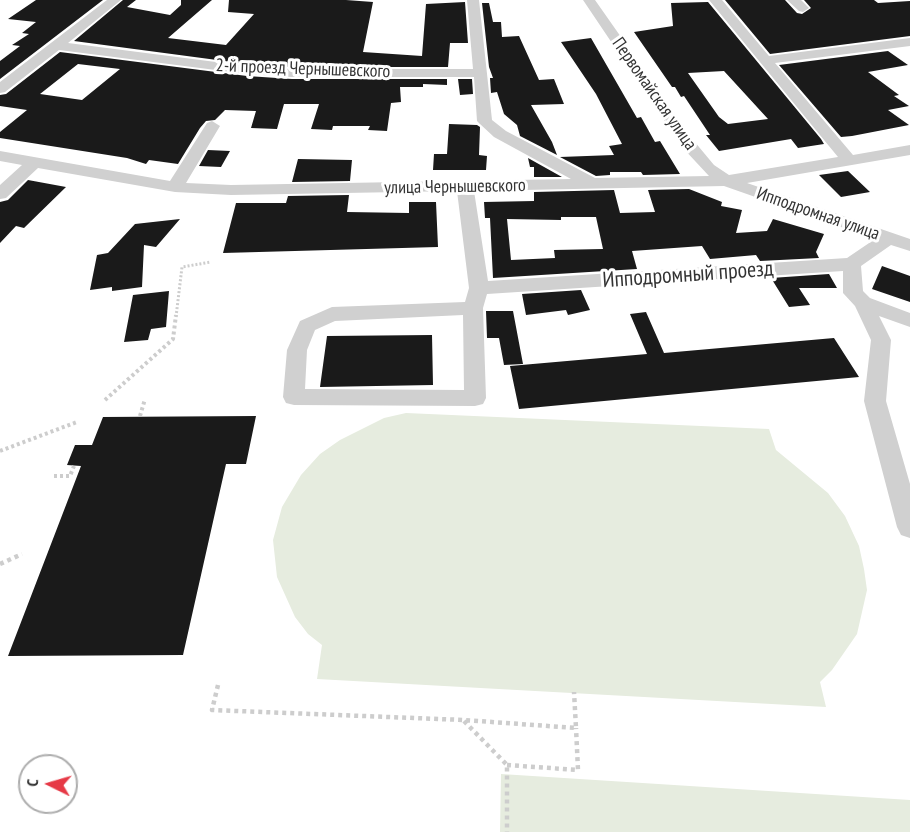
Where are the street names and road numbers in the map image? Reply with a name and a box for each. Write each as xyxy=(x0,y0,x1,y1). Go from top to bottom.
street label: Первомайская улица xyxy=(607,34,701,154)
street label: 2-й проезд Чернышевского xyxy=(215,55,391,83)
street label: улица Чернышевского xyxy=(384,175,526,199)
street label: Ипподромная улица xyxy=(754,183,882,245)
street label: Ипподромный проезд xyxy=(602,256,774,294)

